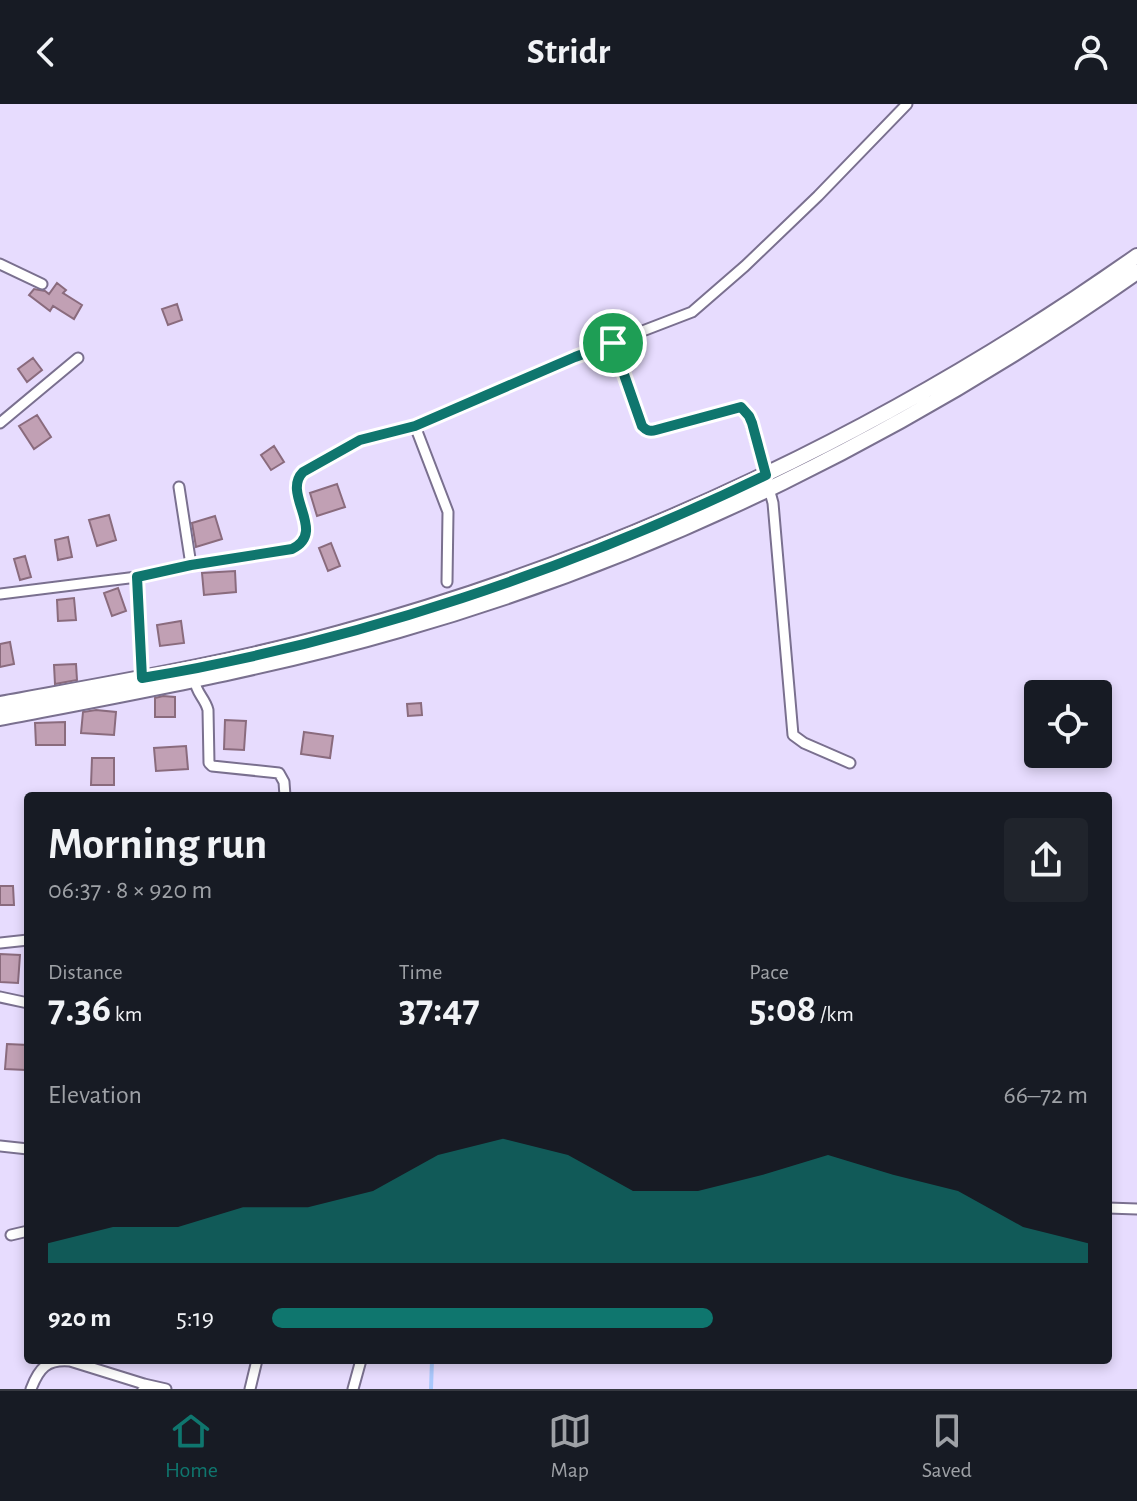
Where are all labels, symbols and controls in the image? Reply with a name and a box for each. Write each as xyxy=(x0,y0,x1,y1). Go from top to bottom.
icon: back xyxy=(24,30,68,74)
icon: person xyxy=(1069,30,1113,74)
text: Stridr xyxy=(527,34,610,70)
pin xyxy=(579,309,647,377)
icon: arrive xyxy=(591,321,635,365)
map controls xyxy=(1024,680,1112,768)
button: locate xyxy=(1024,680,1112,768)
button: share xyxy=(1004,818,1088,902)
text: Morning run xyxy=(48,823,267,867)
text: 06:37 · 8 × 920 m xyxy=(48,877,212,903)
text: Distance xyxy=(48,961,123,983)
text: Time xyxy=(399,961,443,983)
text: Pace xyxy=(749,961,789,983)
text: 7.36 xyxy=(48,989,111,1029)
text: 37:47 xyxy=(399,989,480,1029)
text: 5:08 xyxy=(749,989,816,1029)
text: km xyxy=(111,1003,142,1025)
text: /km xyxy=(816,1003,854,1025)
text: Elevation xyxy=(48,1082,142,1108)
text: 66–72 m xyxy=(1003,1082,1088,1108)
text: 920 m xyxy=(48,1305,111,1331)
text: 5:19 xyxy=(176,1305,214,1331)
tab: Home xyxy=(165,1409,218,1483)
tab: Map xyxy=(548,1409,592,1483)
tab: Saved xyxy=(922,1409,972,1483)

